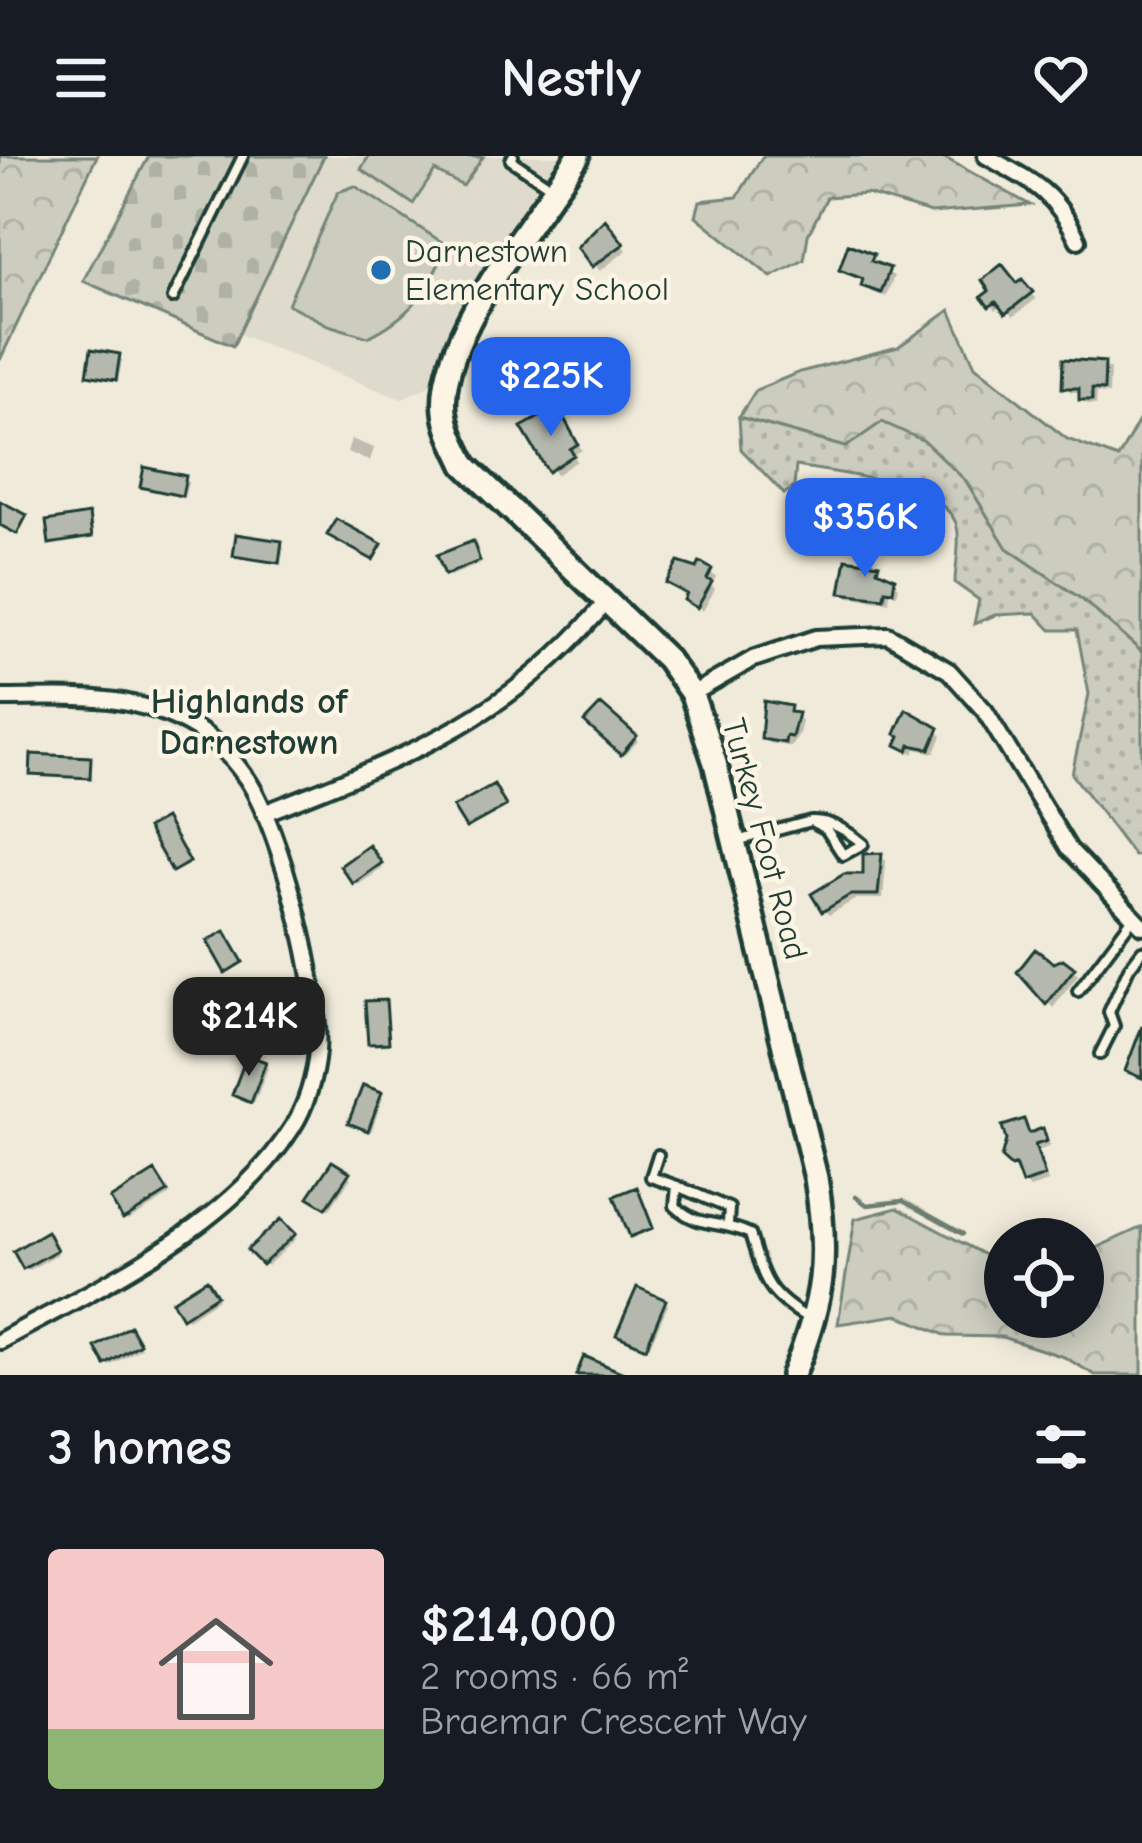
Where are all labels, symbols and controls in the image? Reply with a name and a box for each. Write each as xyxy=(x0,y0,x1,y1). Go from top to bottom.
icon: menu xyxy=(48,45,114,111)
icon: heart xyxy=(1028,45,1094,111)
text: Nestly xyxy=(501,47,641,110)
place label: Darnestown Elementary School xyxy=(405,232,669,308)
marker: Darnestown Elementary School xyxy=(368,257,394,283)
pin: $225K xyxy=(467,337,635,439)
text: $225K xyxy=(499,353,604,398)
pin: $356K xyxy=(781,478,949,580)
text: $356K xyxy=(812,494,918,539)
district label: Highlands of Darnestown xyxy=(151,681,349,763)
street label: Turkey Foot Road xyxy=(715,714,815,964)
pin: $214K xyxy=(165,977,333,1079)
text: $214K xyxy=(200,993,298,1038)
map controls xyxy=(984,1218,1104,1338)
button: locate xyxy=(984,1218,1104,1338)
icon: filters xyxy=(1028,1414,1094,1480)
text: 3 homes xyxy=(48,1418,232,1477)
text: $214,000 xyxy=(420,1595,617,1654)
icon: home xyxy=(144,1597,288,1741)
text: 2 rooms · 66 m² xyxy=(420,1654,688,1699)
text: Braemar Crescent Way xyxy=(420,1699,807,1744)

